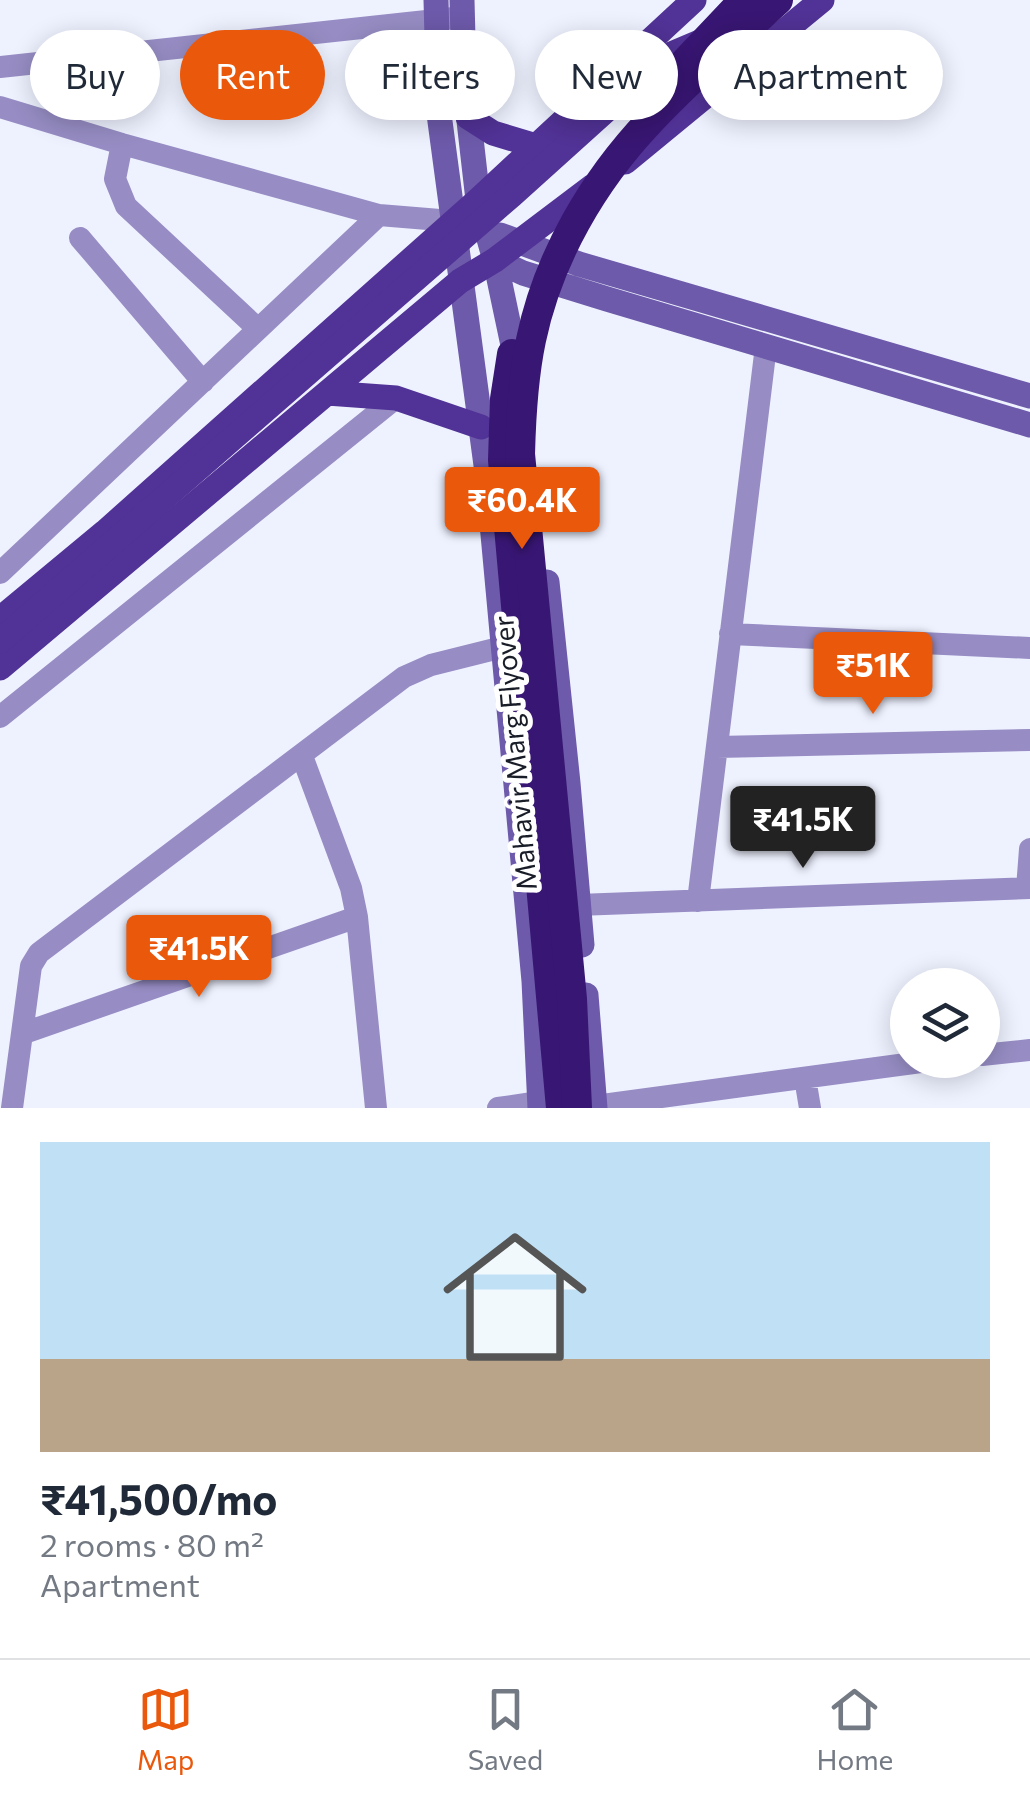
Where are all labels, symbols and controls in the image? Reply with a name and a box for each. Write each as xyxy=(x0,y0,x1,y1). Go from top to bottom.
chip: Buy xyxy=(30,30,160,120)
chip: Rent xyxy=(180,30,325,120)
chip: Filters xyxy=(345,30,515,120)
chip: New xyxy=(535,30,678,120)
chip: Apartment xyxy=(698,30,943,120)
pin: ₹60.4K xyxy=(441,467,603,552)
text: ₹60.4K xyxy=(467,479,577,519)
street label: Mahavir Marg Flyover xyxy=(485,614,543,892)
pin: ₹51K xyxy=(814,632,932,717)
text: ₹51K xyxy=(835,644,911,684)
pin: ₹41.5K xyxy=(722,786,884,871)
text: ₹41.5K xyxy=(752,798,854,838)
pin: ₹41.5K xyxy=(118,915,280,1000)
text: ₹41.5K xyxy=(148,927,250,967)
map controls xyxy=(890,968,1000,1078)
button: layers xyxy=(890,968,1000,1078)
icon: home xyxy=(425,1207,605,1387)
text: ₹41,500/mo xyxy=(40,1472,277,1524)
text: 2 rooms · 80 m² xyxy=(40,1524,264,1564)
text: Apartment xyxy=(40,1564,200,1604)
tab: Map xyxy=(137,1682,194,1776)
tab: Saved xyxy=(468,1682,543,1776)
tab: Home xyxy=(816,1682,893,1776)

